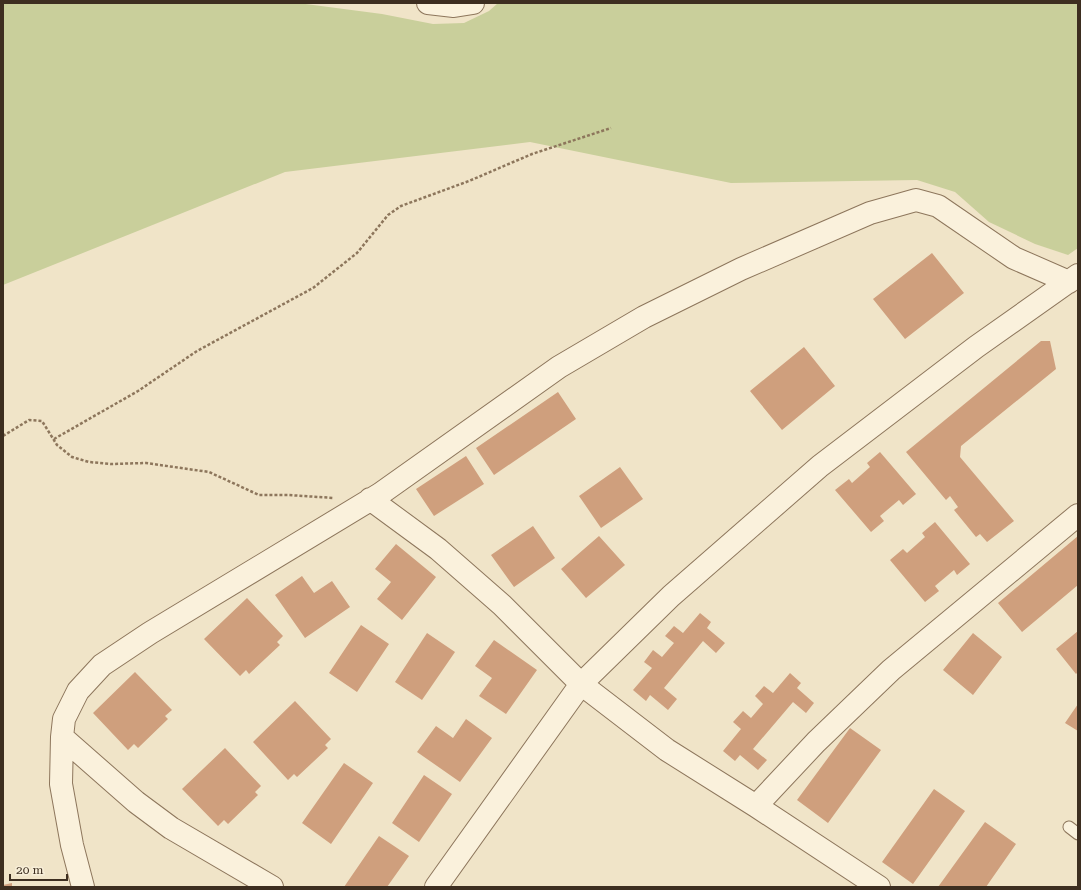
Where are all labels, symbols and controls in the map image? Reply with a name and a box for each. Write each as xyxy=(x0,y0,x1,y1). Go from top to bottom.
scale bar xyxy=(10,856,67,882)
text: 20 m xyxy=(16,863,43,877)

